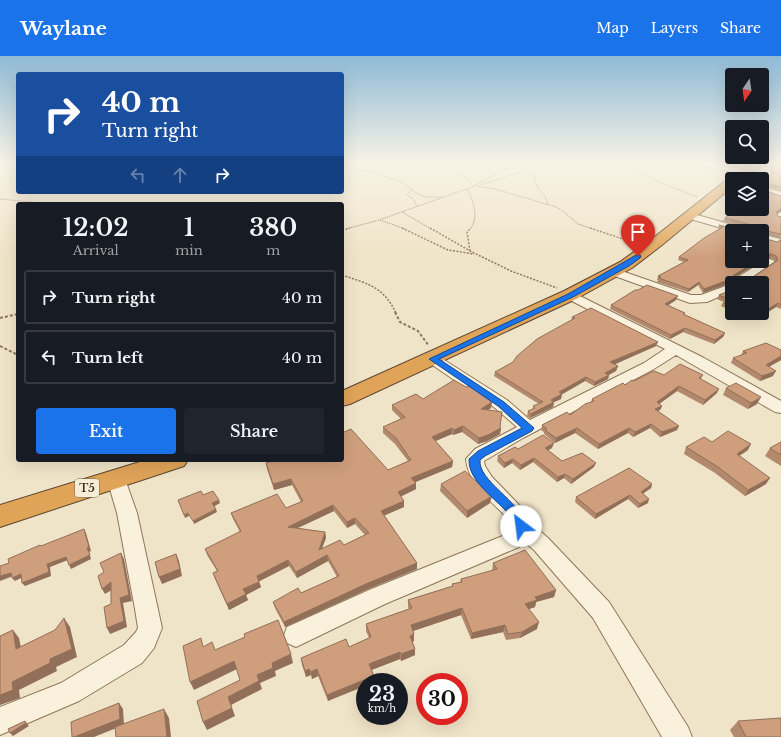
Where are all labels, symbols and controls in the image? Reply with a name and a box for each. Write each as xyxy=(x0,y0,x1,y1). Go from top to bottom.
text: Waylane xyxy=(20,17,107,40)
text: Map xyxy=(596,19,629,37)
text: Layers xyxy=(651,19,698,37)
text: Share xyxy=(720,19,761,37)
north arrow xyxy=(725,68,769,112)
map controls xyxy=(725,68,769,320)
text: 40 m xyxy=(102,85,180,120)
icon: right xyxy=(36,88,88,140)
text: Turn right xyxy=(102,120,198,142)
button: search xyxy=(725,120,769,164)
icon: left xyxy=(127,164,149,186)
icon: ahead xyxy=(169,164,191,186)
icon: right xyxy=(211,164,233,186)
button: layers xyxy=(725,172,769,216)
text: 12:02 xyxy=(63,213,129,242)
text: 1 xyxy=(184,213,194,242)
text: 380 xyxy=(249,213,297,242)
pin xyxy=(621,215,655,256)
icon: arrive xyxy=(627,221,649,243)
button: + xyxy=(725,224,769,268)
text: Arrival xyxy=(73,242,119,259)
text: min xyxy=(175,242,203,259)
text: m xyxy=(266,242,280,259)
button: − xyxy=(725,276,769,320)
icon: right xyxy=(38,286,60,308)
text: Turn right xyxy=(72,288,155,307)
text: 40 m xyxy=(282,288,322,307)
icon: left xyxy=(38,346,60,368)
text: Turn left xyxy=(72,348,143,367)
text: 40 m xyxy=(282,348,322,367)
button: Exit xyxy=(36,408,176,454)
button: Share xyxy=(184,408,324,454)
road number: T5 xyxy=(75,479,99,497)
position arrow xyxy=(500,505,542,547)
speed limit sign: 30 xyxy=(416,673,468,725)
text: 23 xyxy=(369,682,395,706)
text: km/h xyxy=(368,702,396,715)

